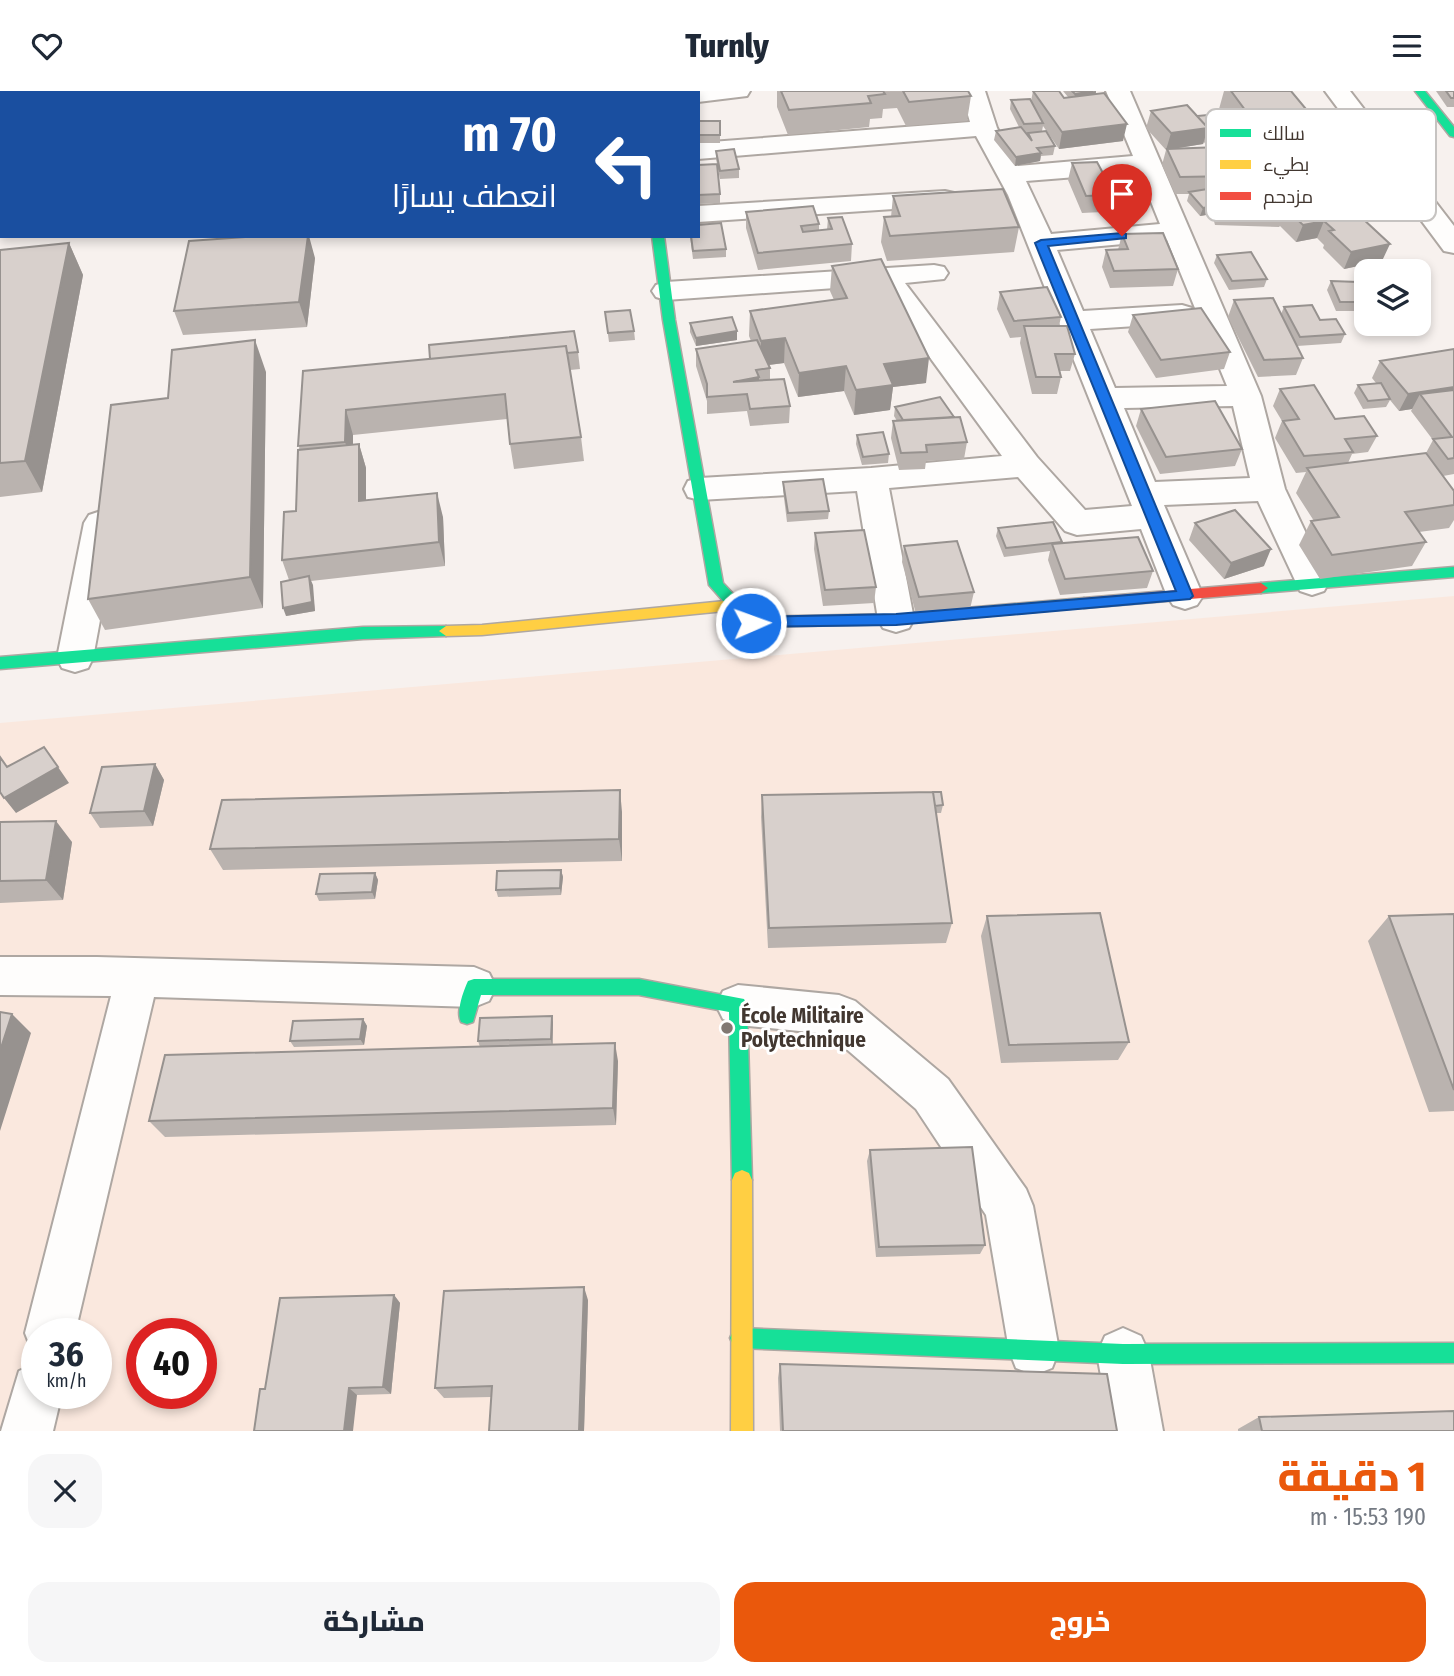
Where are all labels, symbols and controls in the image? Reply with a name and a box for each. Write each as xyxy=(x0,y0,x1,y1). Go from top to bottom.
icon: heart xyxy=(28,27,66,65)
text: Turnly xyxy=(685,27,769,65)
icon: menu xyxy=(1388,27,1426,65)
text: 70 m xyxy=(462,105,557,164)
legend xyxy=(1206,109,1436,221)
icon: left xyxy=(581,119,672,210)
text: سالك xyxy=(1263,122,1305,145)
text: بطيء xyxy=(1263,153,1309,179)
pin xyxy=(1092,164,1152,236)
icon: arrive xyxy=(1103,175,1141,213)
text: انعطف يسارًا xyxy=(392,177,557,215)
text: مزدحم xyxy=(1263,185,1313,210)
map controls xyxy=(1354,259,1431,336)
button: layers xyxy=(1354,259,1431,336)
position arrow xyxy=(714,586,788,660)
place label: École Militaire Polytechnique xyxy=(741,1002,866,1053)
marker: École Militaire Polytechnique xyxy=(719,1020,735,1036)
speed limit sign: 40 xyxy=(126,1318,217,1409)
text: 36 xyxy=(49,1333,84,1375)
text: km/h xyxy=(46,1370,87,1392)
text: 1 دقيقة xyxy=(1277,1452,1426,1502)
button: close xyxy=(28,1454,102,1528)
text: 190 m · 15:53 xyxy=(1310,1503,1426,1531)
button: مشاركة xyxy=(28,1582,720,1662)
button: خروج xyxy=(734,1582,1426,1662)

